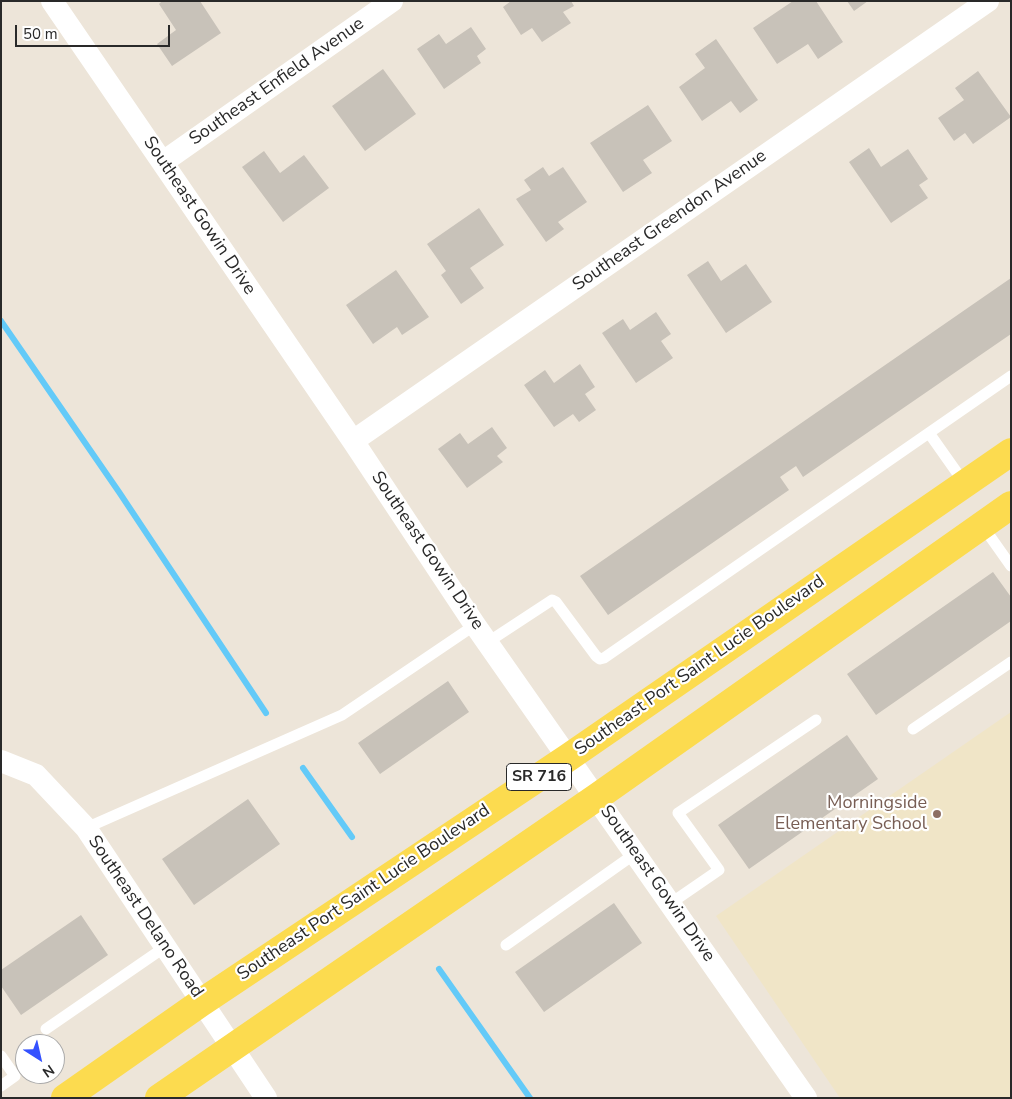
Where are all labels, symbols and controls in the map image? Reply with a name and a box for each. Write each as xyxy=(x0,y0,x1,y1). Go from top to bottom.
street label: Southeast Enfield Avenue xyxy=(185,13,369,151)
scale bar xyxy=(18,15,172,47)
text: 50 m xyxy=(23,24,58,44)
street label: Southeast Gowin Drive xyxy=(138,133,260,299)
street label: Southeast Greendon Avenue xyxy=(569,146,771,296)
street label: Southeast Gowin Drive xyxy=(366,468,488,634)
street label: Southeast Port Saint Lucie Boulevard xyxy=(571,571,829,761)
road number: SR 716 xyxy=(506,764,572,790)
place label: Morningside Elementary School xyxy=(775,793,927,836)
street label: Southeast Port Saint Lucie Boulevard xyxy=(234,800,494,986)
street label: Southeast Gowin Drive xyxy=(595,802,719,966)
marker: Morningside Elementary School xyxy=(931,808,943,820)
street label: Southeast Delano Road xyxy=(83,832,207,1002)
north arrow xyxy=(15,1034,65,1084)
text: N xyxy=(39,1060,58,1082)

